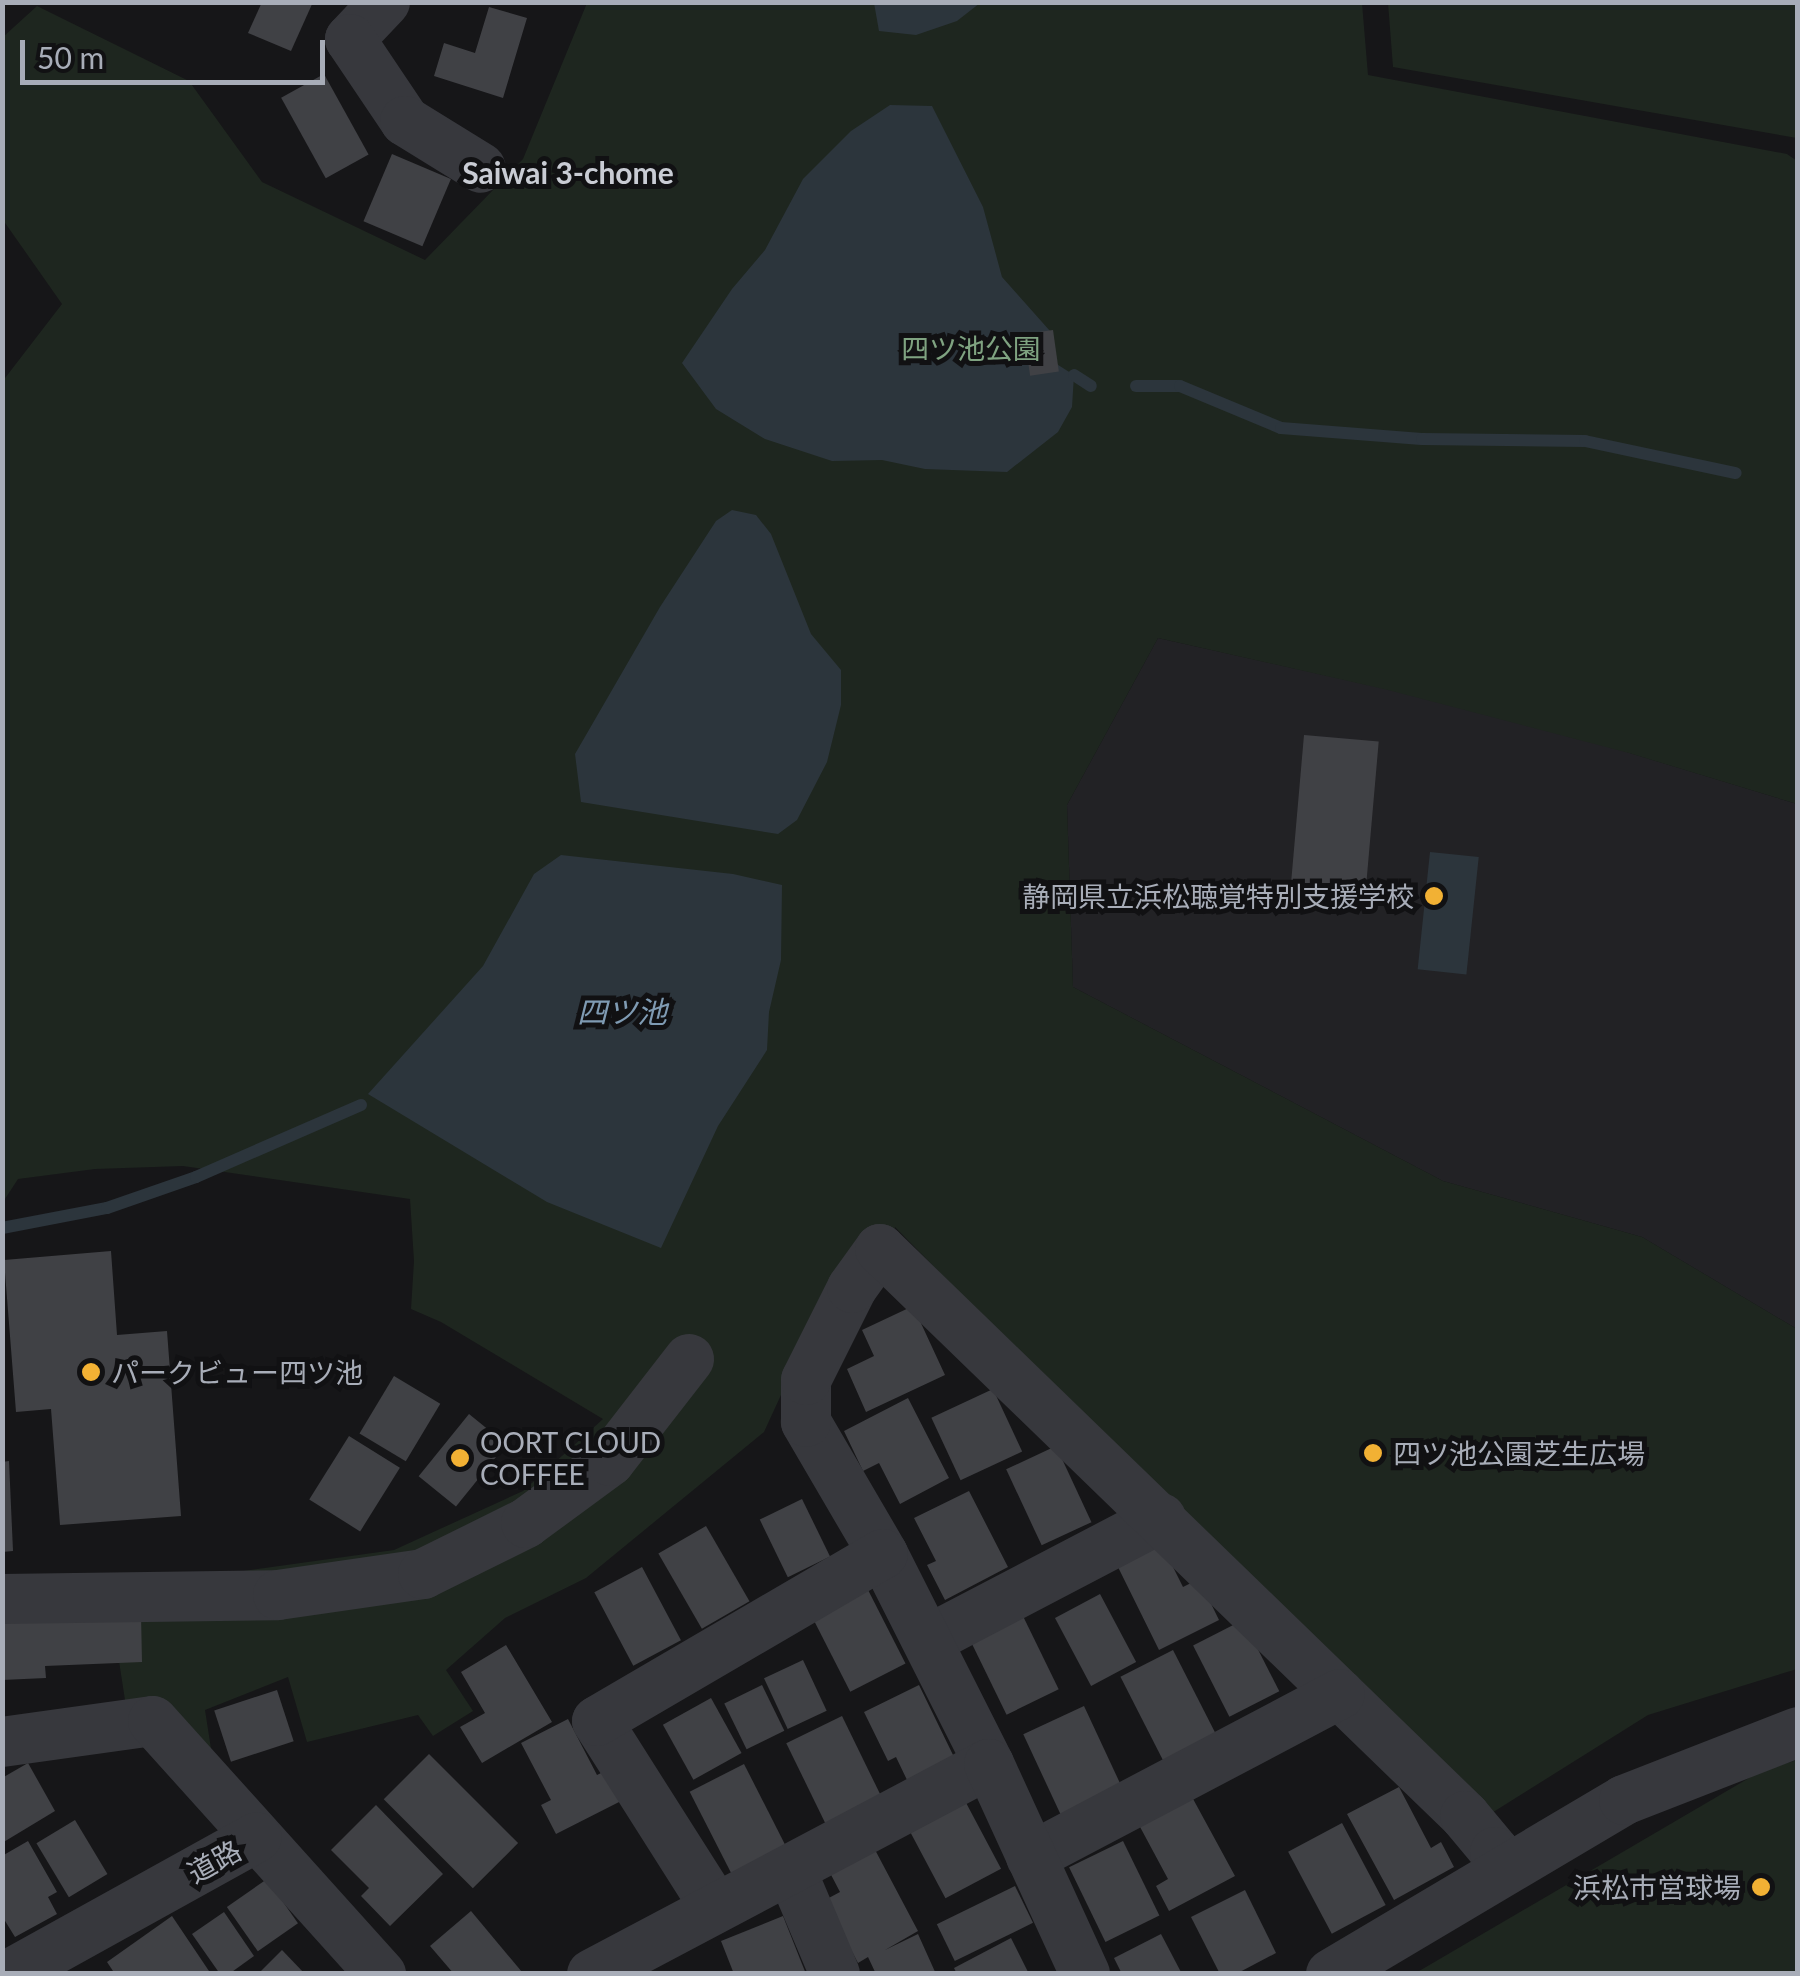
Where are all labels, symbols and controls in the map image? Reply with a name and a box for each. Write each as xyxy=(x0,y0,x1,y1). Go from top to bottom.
scale bar xyxy=(25,20,330,82)
text: 50 m xyxy=(37,39,104,75)
district label: Saiwai 3-chome xyxy=(462,154,674,190)
park label: 四ツ池公園 xyxy=(901,331,1041,365)
place label: 静岡県立浜松聴覚特別支援学校 xyxy=(1022,879,1414,913)
marker: 静岡県立浜松聴覚特別支援学校 xyxy=(1423,885,1445,907)
water label: 四ツ池 xyxy=(577,993,667,1029)
place label: パークビュー四ツ池 xyxy=(111,1355,363,1389)
marker: パークビュー四ツ池 xyxy=(80,1361,102,1383)
place label: OORT CLOUD COFFEE xyxy=(480,1425,662,1491)
place label: 四ツ池公園芝生広場 xyxy=(1393,1436,1645,1470)
marker: 四ツ池公園芝生広場 xyxy=(1362,1442,1384,1464)
marker: OORT CLOUD COFFEE xyxy=(449,1447,471,1469)
street label: 道路 xyxy=(181,1833,247,1889)
place label: 浜松市営球場 xyxy=(1573,1870,1741,1904)
marker: 浜松市営球場 xyxy=(1750,1876,1772,1898)

